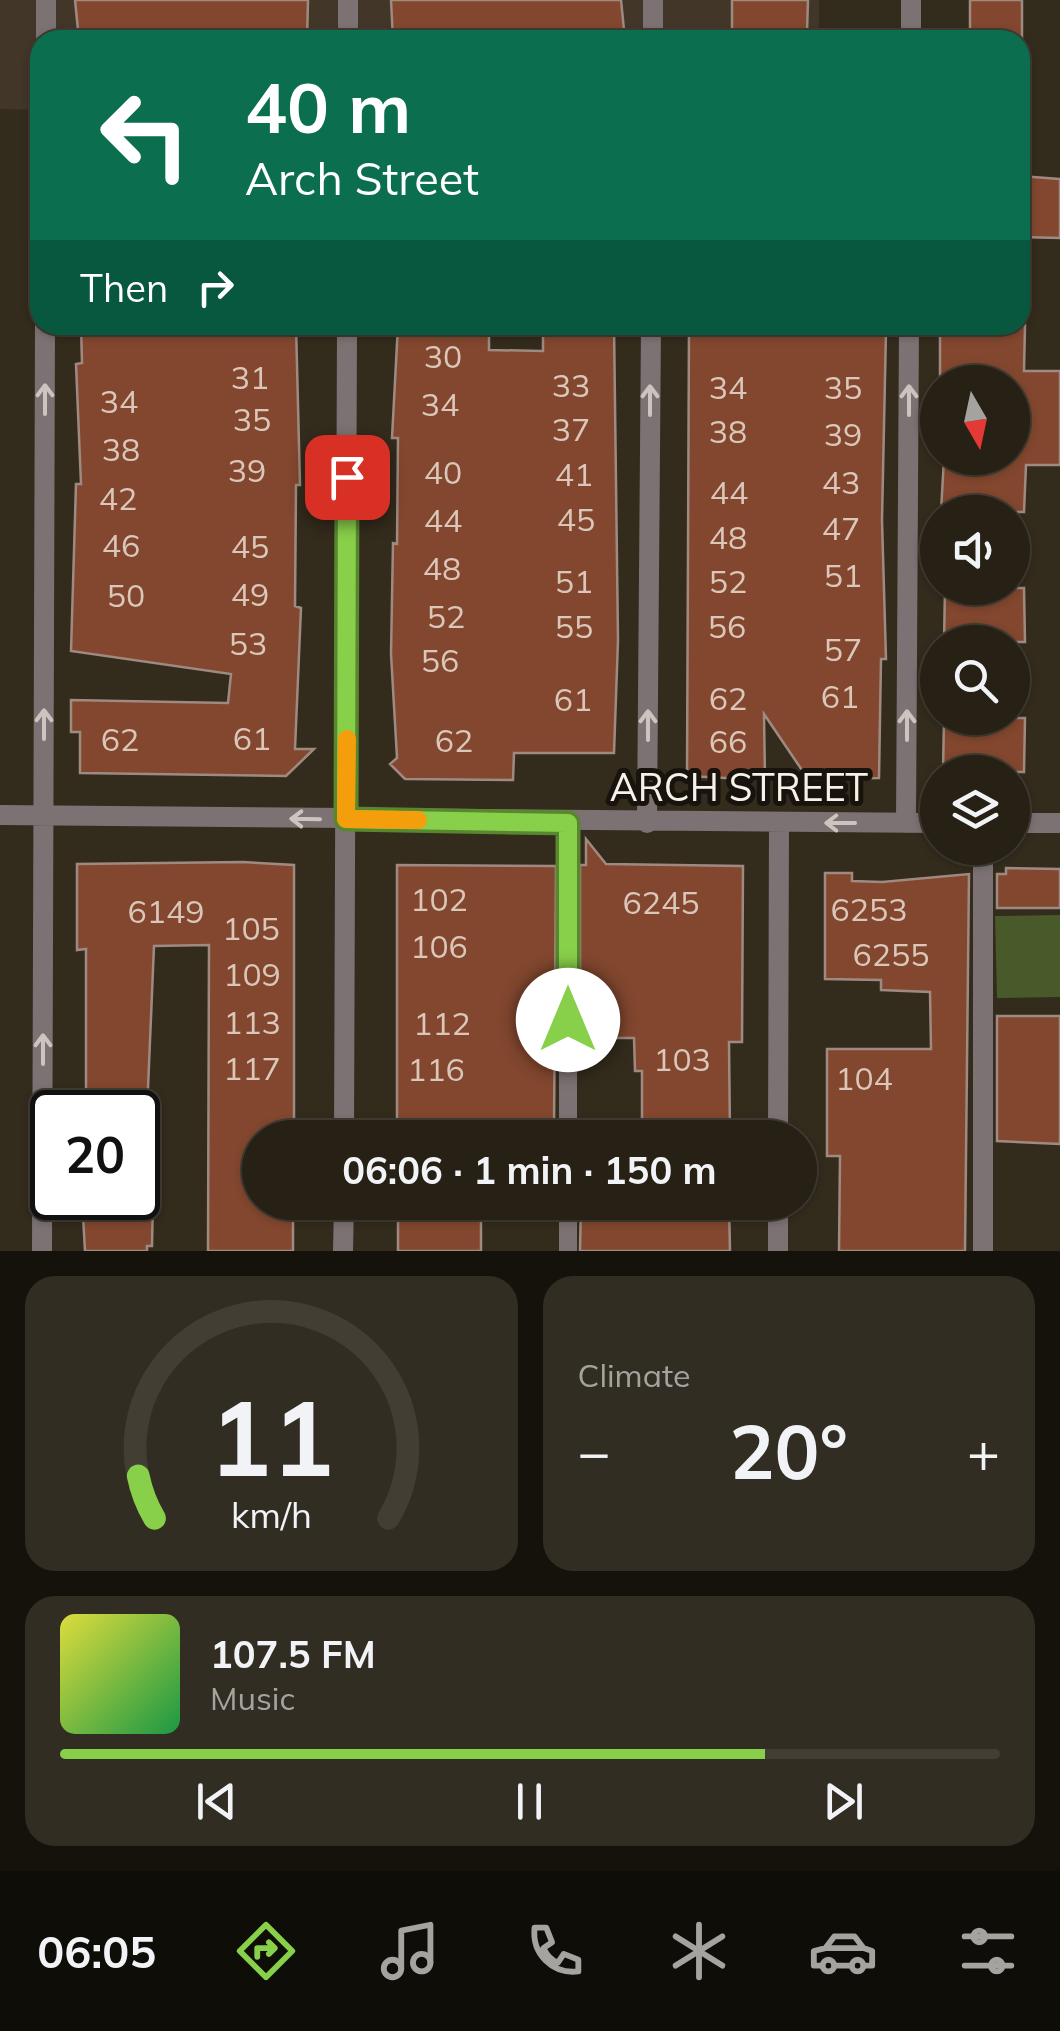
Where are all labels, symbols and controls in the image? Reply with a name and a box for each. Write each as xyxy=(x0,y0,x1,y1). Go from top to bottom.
text: 40 m xyxy=(245,63,411,151)
icon: left xyxy=(80,70,210,200)
text: Arch Street xyxy=(245,150,479,206)
icon: right xyxy=(188,260,243,315)
text: Then xyxy=(80,264,168,312)
house number: 30 xyxy=(424,336,462,376)
house number: 31 xyxy=(231,357,269,397)
house number: 33 xyxy=(552,365,590,405)
north arrow xyxy=(920,365,1030,475)
map controls xyxy=(920,365,1030,865)
house number: 34 xyxy=(709,367,747,407)
house number: 35 xyxy=(824,367,862,407)
house number: 34 xyxy=(100,381,138,421)
one-way arrow xyxy=(36,383,54,416)
house number: 34 xyxy=(421,384,459,424)
one-way arrow xyxy=(640,385,660,418)
one-way arrow xyxy=(900,385,918,418)
house number: 35 xyxy=(233,399,271,439)
house number: 37 xyxy=(552,409,590,449)
house number: 38 xyxy=(709,411,747,451)
house number: 39 xyxy=(824,414,862,454)
house number: 38 xyxy=(102,429,140,469)
pin xyxy=(305,435,390,520)
house number: 39 xyxy=(228,450,266,490)
icon: arrive xyxy=(320,450,375,505)
house number: 40 xyxy=(424,452,462,492)
house number: 41 xyxy=(555,454,593,494)
house number: 43 xyxy=(822,462,860,502)
house number: 44 xyxy=(710,472,748,512)
house number: 42 xyxy=(99,478,137,518)
button: sound xyxy=(920,495,1030,605)
house number: 45 xyxy=(557,499,595,539)
house number: 44 xyxy=(424,500,462,540)
house number: 47 xyxy=(822,508,860,548)
house number: 48 xyxy=(709,517,747,557)
house number: 46 xyxy=(102,525,140,565)
house number: 45 xyxy=(231,526,269,566)
house number: 48 xyxy=(423,548,461,588)
house number: 51 xyxy=(824,555,862,595)
house number: 51 xyxy=(555,561,593,601)
house number: 52 xyxy=(709,561,747,601)
house number: 49 xyxy=(231,574,269,614)
house number: 50 xyxy=(107,575,145,615)
house number: 52 xyxy=(427,596,465,636)
house number: 55 xyxy=(555,606,593,646)
house number: 56 xyxy=(708,606,746,646)
house number: 53 xyxy=(229,623,267,663)
button: search xyxy=(920,625,1030,735)
house number: 57 xyxy=(824,629,862,669)
house number: 56 xyxy=(421,640,459,680)
house number: 61 xyxy=(821,676,859,716)
house number: 62 xyxy=(709,678,747,718)
house number: 61 xyxy=(554,679,592,719)
one-way arrow xyxy=(34,708,54,740)
one-way arrow xyxy=(638,710,658,742)
one-way arrow xyxy=(898,710,916,742)
house number: 61 xyxy=(233,718,271,758)
house number: 62 xyxy=(101,719,139,759)
house number: 62 xyxy=(435,720,473,760)
house number: 66 xyxy=(709,721,747,761)
button: layers xyxy=(920,755,1030,865)
street label: ARCH STREET xyxy=(610,763,868,811)
one-way arrow xyxy=(290,809,322,828)
one-way arrow xyxy=(825,814,858,832)
house number: 102 xyxy=(410,879,468,919)
house number: 6245 xyxy=(623,882,699,922)
house number: 6253 xyxy=(831,889,907,929)
house number: 6149 xyxy=(128,891,204,931)
house number: 105 xyxy=(222,908,280,948)
house number: 106 xyxy=(410,926,468,966)
house number: 6255 xyxy=(853,934,929,974)
house number: 109 xyxy=(223,954,281,994)
position arrow xyxy=(516,968,620,1072)
house number: 113 xyxy=(223,1002,281,1042)
house number: 112 xyxy=(413,1003,471,1043)
one-way arrow xyxy=(34,1033,52,1066)
house number: 103 xyxy=(653,1039,711,1079)
house number: 117 xyxy=(223,1048,281,1088)
house number: 116 xyxy=(407,1049,465,1089)
house number: 104 xyxy=(835,1058,893,1098)
speed limit sign: 20 xyxy=(30,1090,160,1220)
text: 06:06 · 1 min · 150 m xyxy=(342,1146,717,1194)
text: Climate xyxy=(578,1355,690,1395)
text: 11 xyxy=(209,1371,334,1502)
text: 20° xyxy=(730,1404,848,1498)
text: − xyxy=(578,1417,611,1486)
text: + xyxy=(967,1417,1000,1486)
text: km/h xyxy=(231,1492,312,1537)
text: 107.5 FM xyxy=(210,1630,376,1678)
text: Music xyxy=(210,1678,295,1718)
icon: previous xyxy=(189,1774,244,1829)
icon: pause xyxy=(502,1774,557,1829)
icon: next xyxy=(816,1774,871,1829)
icon: directions xyxy=(231,1916,301,1986)
icon: music xyxy=(375,1916,445,1986)
icon: phone xyxy=(520,1916,590,1986)
icon: climate xyxy=(664,1916,734,1986)
icon: car xyxy=(808,1916,878,1986)
icon: filters xyxy=(953,1916,1023,1986)
text: 06:05 xyxy=(37,1923,156,1979)

